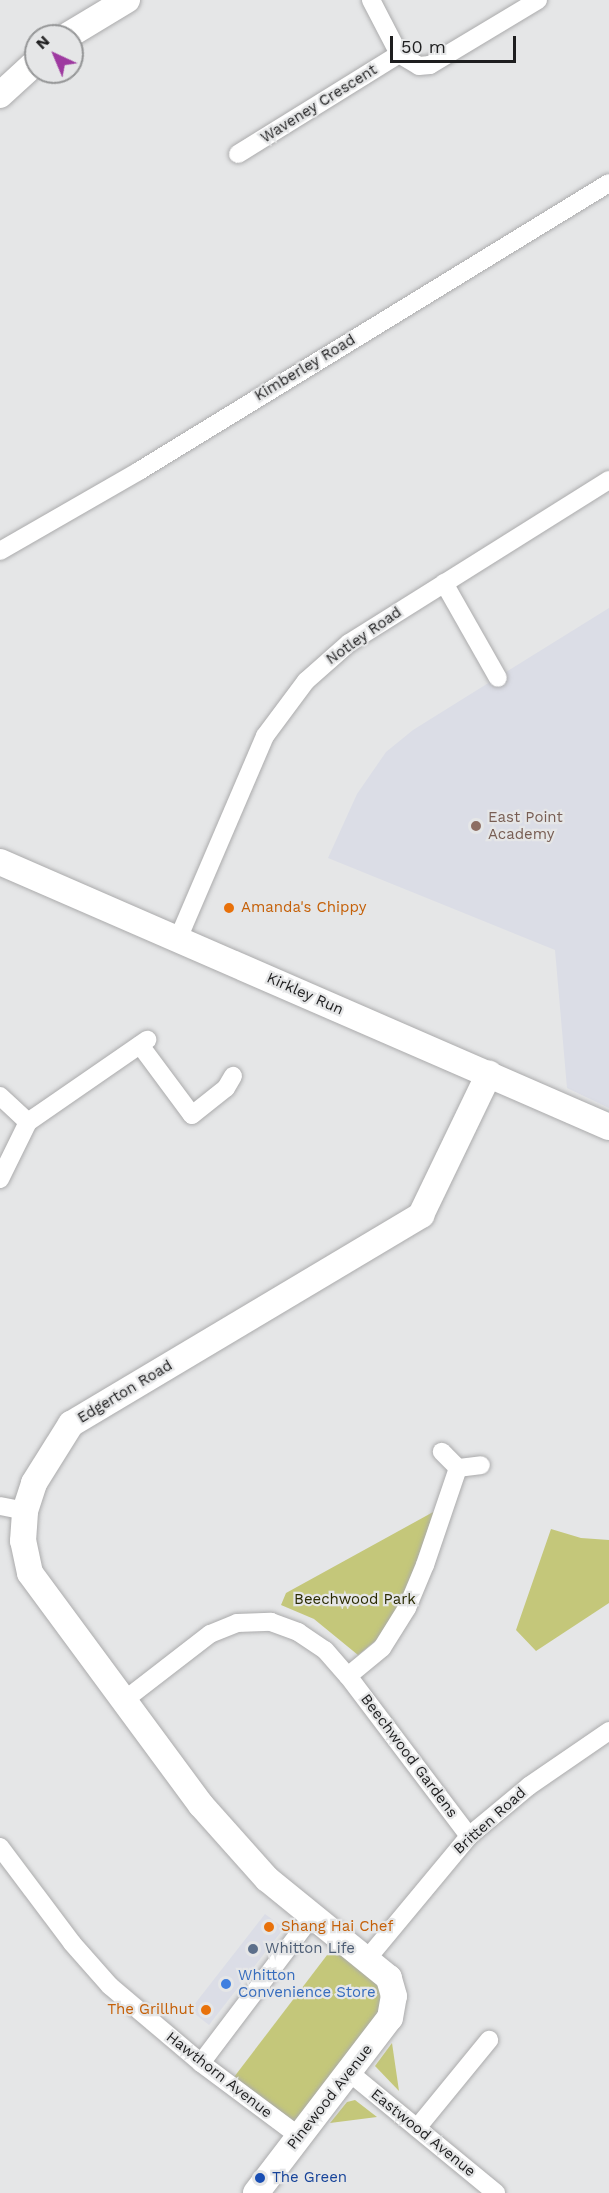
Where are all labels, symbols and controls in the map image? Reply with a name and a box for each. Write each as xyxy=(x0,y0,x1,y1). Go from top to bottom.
north arrow xyxy=(24,24,84,84)
scale bar xyxy=(393,24,519,62)
text: N xyxy=(32,31,53,53)
text: 50 m xyxy=(401,36,446,57)
street label: Waveney Crescent xyxy=(257,61,381,147)
street label: Kimberley Road xyxy=(251,331,359,405)
street label: Notley Road xyxy=(323,603,405,669)
place label: East Point Academy xyxy=(488,808,563,843)
marker: East Point Academy xyxy=(469,819,483,833)
place label: Amanda's Chippy xyxy=(241,899,366,917)
marker: Amanda's Chippy xyxy=(222,901,236,915)
street label: Kirkley Run xyxy=(264,969,346,1019)
street label: Edgerton Road xyxy=(74,1357,176,1427)
park label: Beechwood Park xyxy=(294,1591,416,1609)
street label: Beechwood Gardens xyxy=(357,1691,461,1821)
street label: Britten Road xyxy=(450,1784,530,1858)
place label: Shang Hai Chef xyxy=(281,1918,393,1936)
marker: Shang Hai Chef xyxy=(262,1920,276,1934)
place label: Whitton Life xyxy=(265,1940,355,1958)
marker: Whitton Life xyxy=(246,1942,260,1956)
place label: Whitton Convenience Store xyxy=(238,1966,376,2001)
marker: Whitton Convenience Store xyxy=(219,1977,233,1991)
place label: The Grillhut xyxy=(107,2001,194,2019)
marker: The Grillhut xyxy=(199,2003,213,2017)
street label: Hawthorn Avenue xyxy=(162,2028,276,2122)
street label: Pinewood Avenue xyxy=(283,2041,377,2153)
street label: Eastwood Avenue xyxy=(367,2085,479,2181)
place label: The Green xyxy=(272,2169,347,2187)
marker: The Green xyxy=(253,2171,267,2185)

